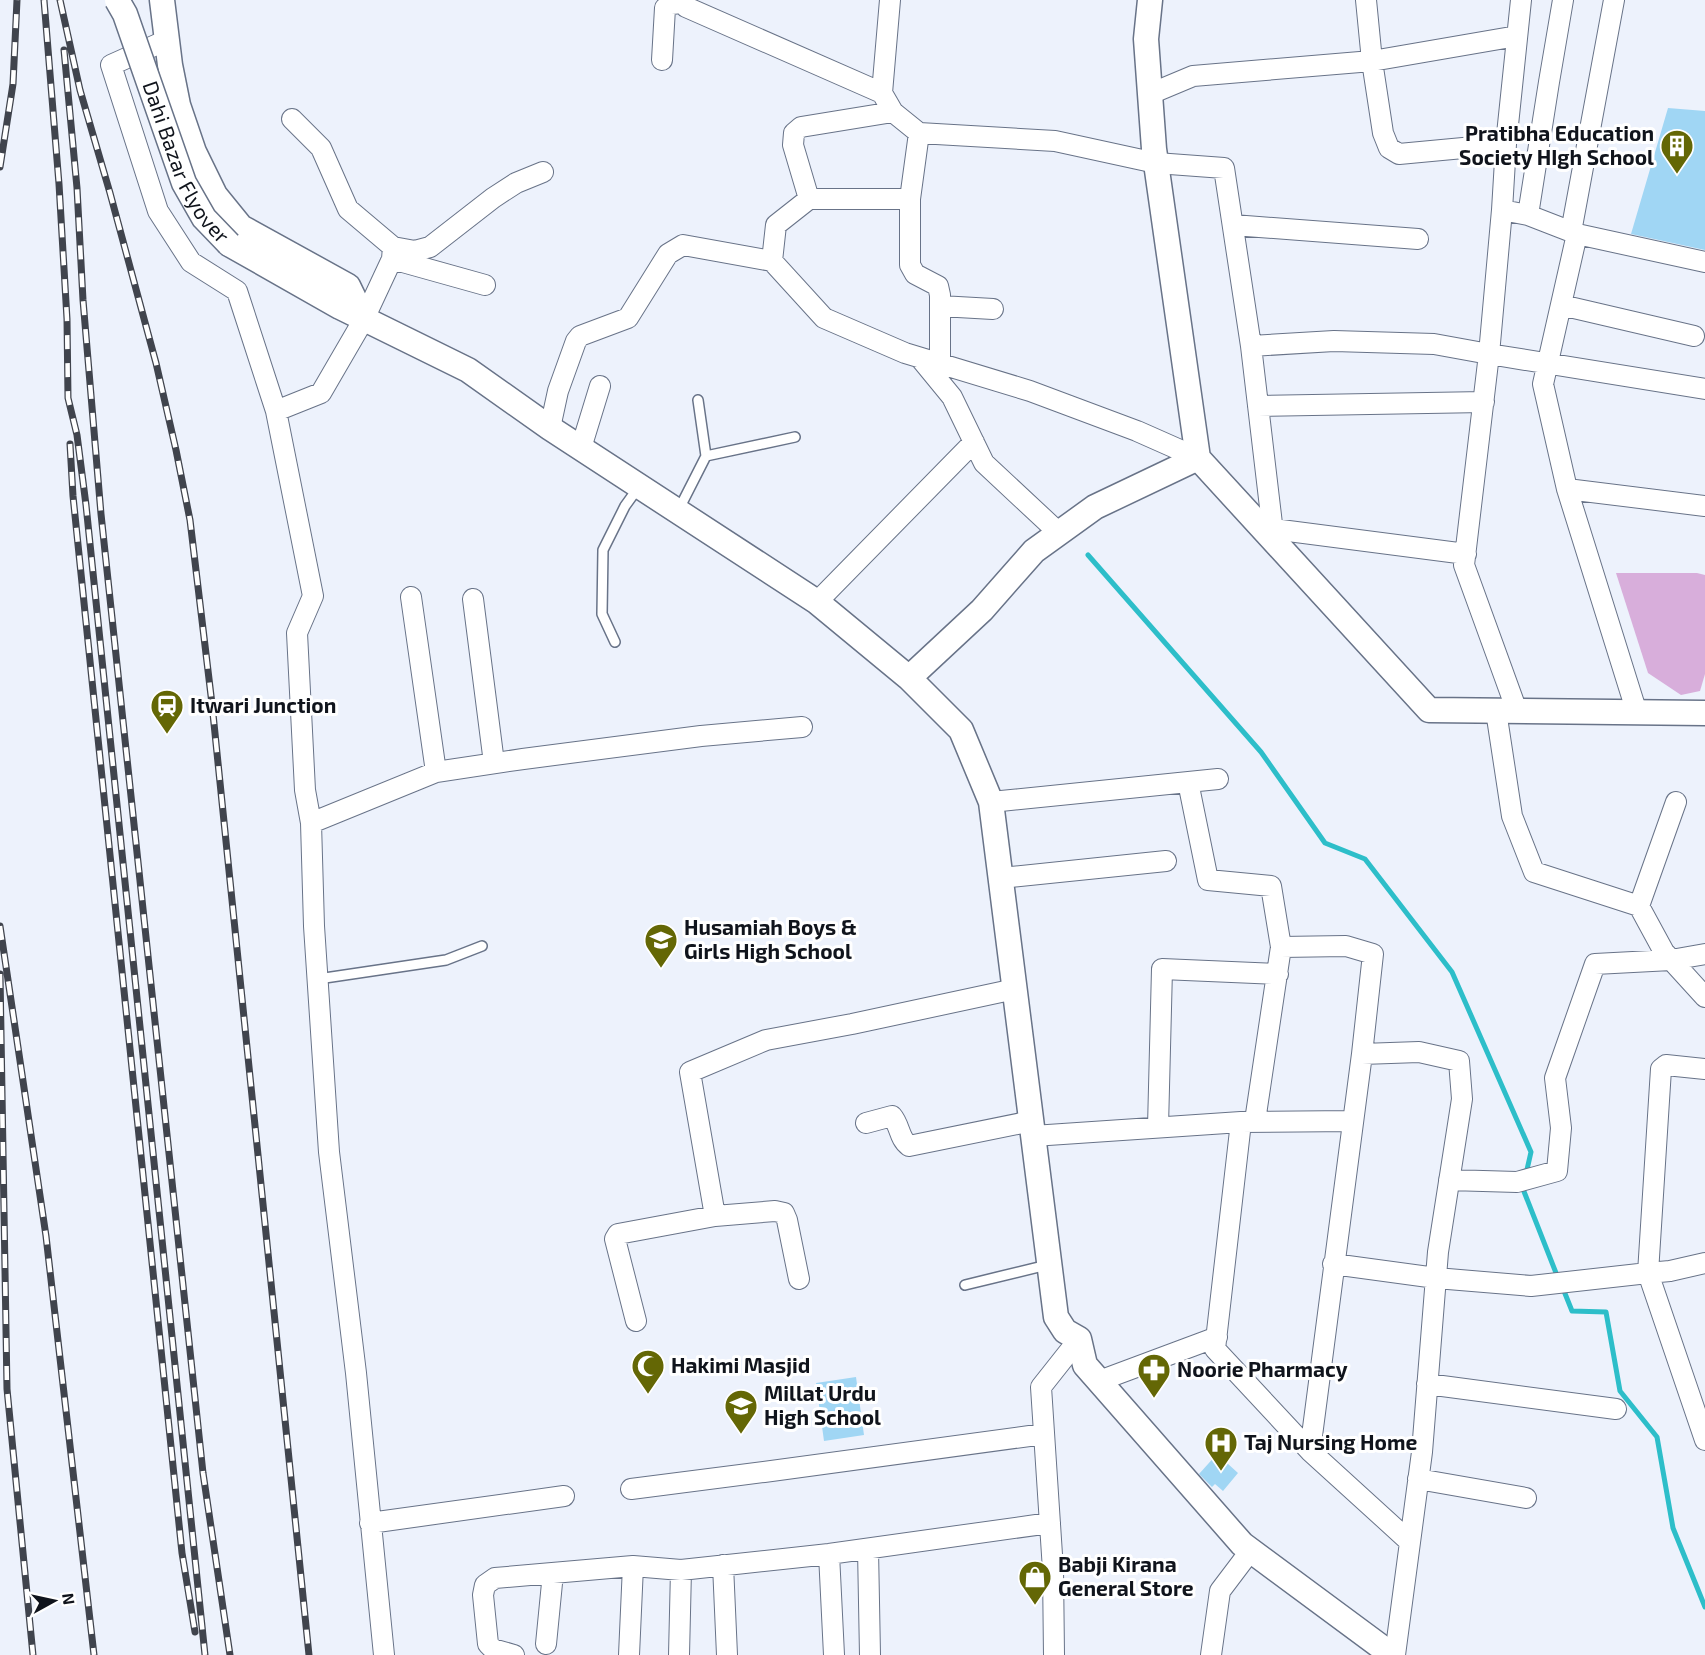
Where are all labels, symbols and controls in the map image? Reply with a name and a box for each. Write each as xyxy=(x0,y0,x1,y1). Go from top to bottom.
street label: Dahi Bazar Flyover xyxy=(138,77,236,248)
place label: Pratibha Education Society HIgh School xyxy=(1459,120,1654,170)
building icon: Pratibha Education Society HIgh School xyxy=(1659,128,1695,175)
station icon: Itwari Junction xyxy=(149,688,185,735)
place label: Itwari Junction xyxy=(190,692,336,717)
place label: Husamiah Boys & Girls High School xyxy=(684,914,857,963)
school or university icon: Husamiah Boys & Girls High School xyxy=(643,922,679,969)
mosque icon: Hakimi Masjid xyxy=(630,1348,666,1395)
place label: Hakimi Masjid xyxy=(671,1352,810,1377)
pharmacy icon: Noorie Pharmacy xyxy=(1136,1352,1172,1399)
place label: Noorie Pharmacy xyxy=(1177,1356,1348,1382)
place label: Millat Urdu High School xyxy=(764,1380,881,1429)
school or university icon: Millat Urdu High School xyxy=(723,1388,759,1435)
hospital icon: Taj Nursing Home xyxy=(1203,1425,1239,1472)
place label: Taj Nursing Home xyxy=(1244,1429,1417,1454)
place label: Babji Kirana General Store xyxy=(1058,1551,1194,1600)
shop icon: Babji Kirana General Store xyxy=(1017,1559,1053,1606)
north arrow xyxy=(24,1571,84,1631)
text: N xyxy=(59,1592,80,1606)

